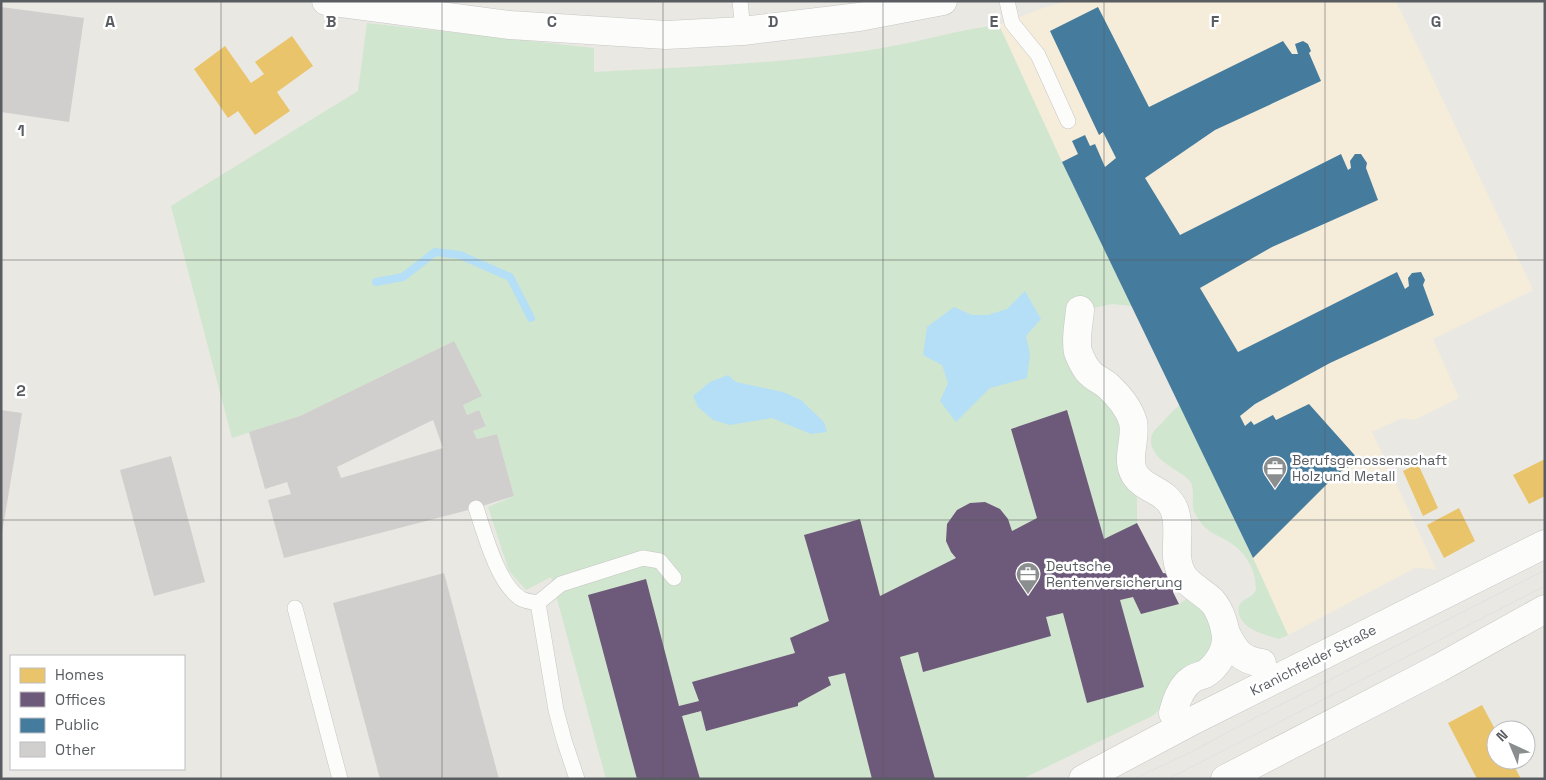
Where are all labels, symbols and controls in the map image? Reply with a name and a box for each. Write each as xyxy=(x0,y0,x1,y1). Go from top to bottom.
text: A xyxy=(105,11,115,32)
text: B xyxy=(326,11,336,32)
text: C xyxy=(547,11,557,32)
text: D xyxy=(768,11,778,32)
text: E xyxy=(990,11,999,32)
text: F xyxy=(1211,11,1220,32)
text: G xyxy=(1431,11,1441,32)
text: 1 xyxy=(17,120,25,141)
text: 2 xyxy=(16,380,26,401)
place label: Berufsgenossenschaft Holz und Metall xyxy=(1292,451,1447,485)
office icon: Berufsgenossenschaft Holz und Metall xyxy=(1262,455,1288,489)
place label: Deutsche Rentenversicherung xyxy=(1046,557,1183,591)
office icon: Deutsche Rentenversicherung xyxy=(1015,561,1041,595)
street label: Kranichfelder Straße xyxy=(1247,620,1379,700)
legend xyxy=(10,655,185,770)
text: Homes xyxy=(55,665,104,684)
text: Offices xyxy=(55,690,106,709)
text: Public xyxy=(55,715,99,734)
north arrow xyxy=(1486,720,1536,770)
text: N xyxy=(1492,726,1512,745)
text: Other xyxy=(55,740,96,759)

